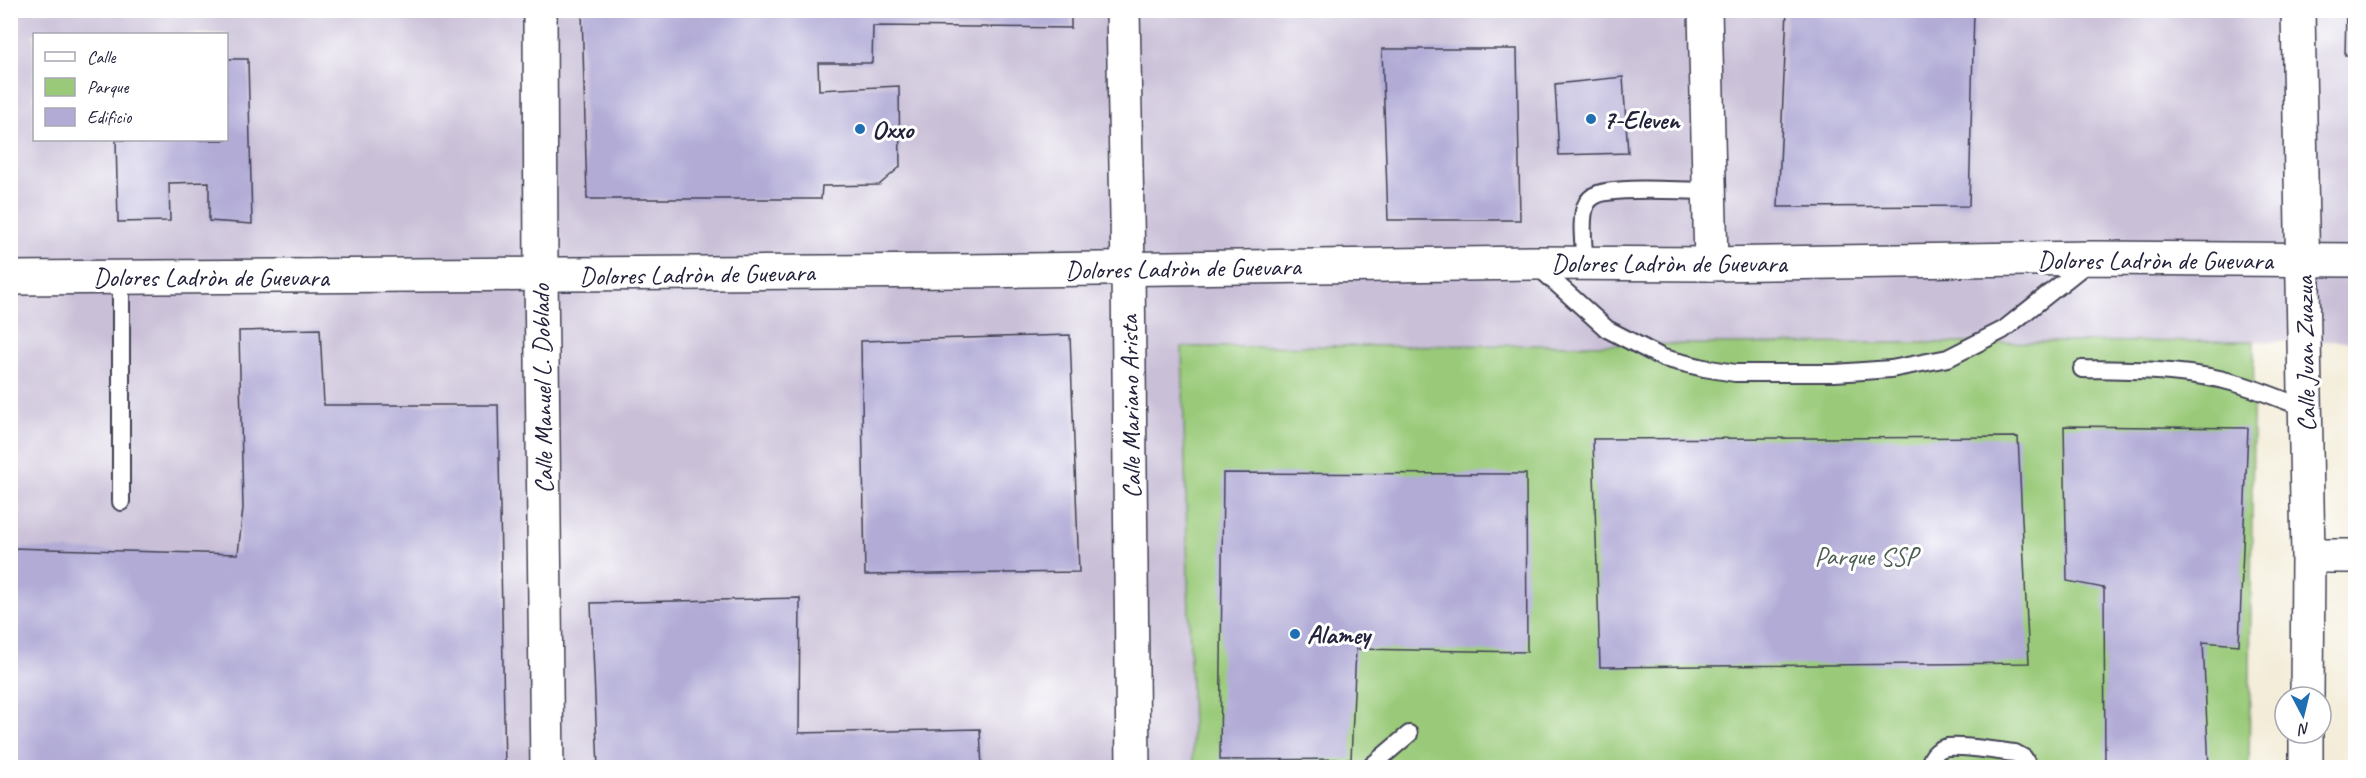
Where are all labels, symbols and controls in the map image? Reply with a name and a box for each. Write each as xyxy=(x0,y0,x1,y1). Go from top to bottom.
legend xyxy=(33,33,228,141)
text: Calle xyxy=(87,46,116,68)
text: Parque xyxy=(87,76,129,98)
place label: 7-Eleven xyxy=(1603,103,1682,136)
text: Edificio xyxy=(87,106,133,128)
marker: 7-Eleven xyxy=(1584,112,1598,126)
place label: Oxxo xyxy=(872,113,915,146)
marker: Oxxo xyxy=(853,122,867,136)
street label: Dolores Ladròn de Guevara xyxy=(2037,244,2274,277)
street label: Dolores Ladròn de Guevara xyxy=(1551,247,1788,280)
street label: Dolores Ladròn de Guevara xyxy=(1065,250,1303,287)
street label: Dolores Ladròn de Guevara xyxy=(579,256,817,293)
street label: Dolores Ladròn de Guevara xyxy=(93,261,330,294)
street label: Calle Juan Zuazua xyxy=(2288,274,2323,432)
street label: Calle Manuel L. Doblado xyxy=(524,282,561,494)
street label: Calle Mariano Arista xyxy=(1112,313,1149,499)
park label: Parque SSP xyxy=(1814,540,1921,573)
place label: Alamey xyxy=(1307,618,1373,651)
marker: Alamey xyxy=(1288,627,1302,641)
north arrow xyxy=(2273,685,2333,745)
text: N xyxy=(2296,718,2311,740)

